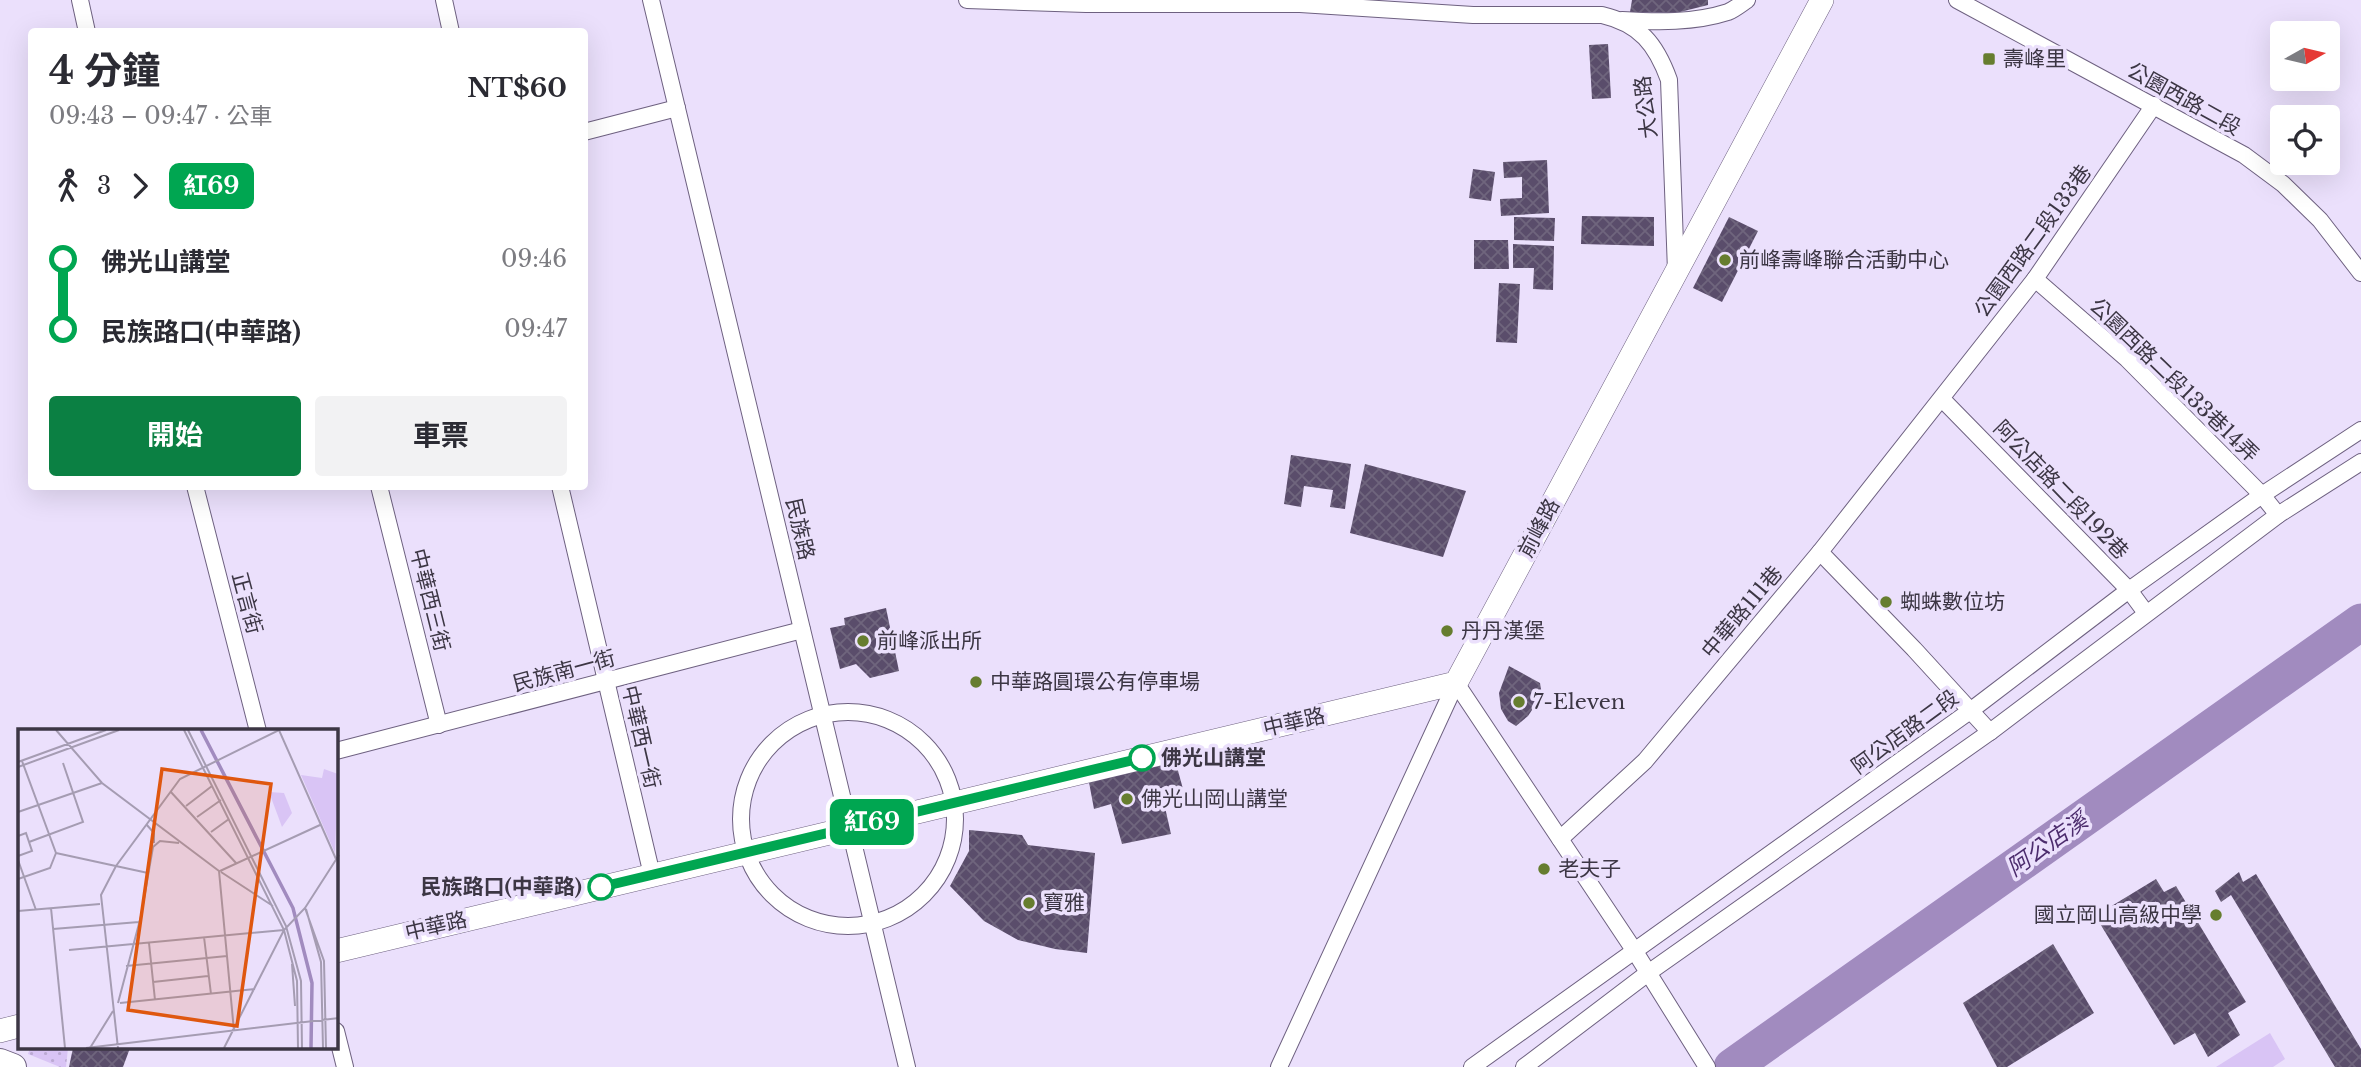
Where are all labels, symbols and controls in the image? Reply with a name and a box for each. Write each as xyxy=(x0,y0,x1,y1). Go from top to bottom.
north arrow xyxy=(2270,21,2340,91)
map controls xyxy=(2270,21,2340,175)
place label: 壽峰里 xyxy=(2003,46,2066,72)
text: 4 分鐘 xyxy=(49,47,160,94)
marker: 壽峰里 xyxy=(1981,51,1997,67)
street label: 公園西路二段 xyxy=(2123,57,2245,141)
text: NT$60 xyxy=(467,72,567,104)
street label: 大公路 xyxy=(1629,74,1663,140)
text: 09:43 – 09:47 · 公車 xyxy=(49,102,273,130)
button: locate xyxy=(2270,105,2340,175)
street label: 公園西路二段133巷 xyxy=(1969,160,2097,322)
icon: walk xyxy=(49,167,87,205)
icon: forward xyxy=(121,167,159,205)
text: 紅69 xyxy=(183,171,240,200)
text: 3 xyxy=(97,172,111,200)
text: 09:46 xyxy=(501,245,567,273)
text: 佛光山講堂 xyxy=(101,246,231,278)
place label: 前峰壽峰聯合活動中心 xyxy=(1739,247,1949,273)
marker: 前峰壽峰聯合活動中心 xyxy=(1717,252,1733,268)
street label: 公園西路二段133巷14弄 xyxy=(2084,293,2264,467)
text: 09:47 xyxy=(504,315,567,343)
text: 民族路口(中華路) xyxy=(101,316,301,348)
button: 開始 xyxy=(49,396,301,476)
button: 車票 xyxy=(315,396,567,476)
street label: 阿公店路二段192巷 xyxy=(1988,415,2134,565)
street label: 前峰路 xyxy=(1513,494,1565,562)
street label: 民族路 xyxy=(780,495,820,563)
street label: 中華西三街 xyxy=(405,546,455,654)
street label: 中華路111巷 xyxy=(1696,561,1788,663)
street label: 正言街 xyxy=(226,569,268,637)
place label: 蜘蛛數位坊 xyxy=(1900,589,2005,615)
marker: 蜘蛛數位坊 xyxy=(1878,594,1894,610)
place label: 丹丹漢堡 xyxy=(1461,618,1545,644)
marker: 丹丹漢堡 xyxy=(1439,623,1455,639)
place label: 前峰派出所 xyxy=(877,628,982,654)
marker: 前峰派出所 xyxy=(855,633,871,649)
street label: 民族南一街 xyxy=(510,645,618,697)
place label: 中華路圓環公有停車場 xyxy=(990,669,1200,695)
marker: 中華路圓環公有停車場 xyxy=(968,674,984,690)
street label: 中華西一街 xyxy=(617,683,665,791)
street label: 阿公店路二段 xyxy=(1846,684,1964,780)
place label: 7-Eleven xyxy=(1533,689,1625,715)
marker: 7-Eleven xyxy=(1511,694,1527,710)
street label: 中華路 xyxy=(1260,702,1328,742)
inset map xyxy=(18,729,338,1050)
marker: 佛光山講堂 xyxy=(1129,745,1155,771)
place label: 佛光山講堂 xyxy=(1161,745,1266,771)
place label: 佛光山岡山講堂 xyxy=(1141,786,1288,812)
marker: 佛光山岡山講堂 xyxy=(1119,791,1135,807)
line badge: 紅69 xyxy=(832,799,912,845)
water label: 阿公店溪 xyxy=(2001,804,2095,882)
text: 紅69 xyxy=(844,807,900,836)
place label: 老夫子 xyxy=(1558,856,1621,882)
marker: 老夫子 xyxy=(1536,861,1552,877)
place label: 民族路口(中華路) xyxy=(421,874,582,900)
marker: 民族路口(中華路) xyxy=(588,874,614,900)
place label: 寶雅 xyxy=(1043,890,1085,916)
marker: 寶雅 xyxy=(1021,895,1037,911)
place label: 國立岡山高級中學 xyxy=(2034,902,2202,928)
street label: 中華路 xyxy=(402,906,470,946)
marker: 國立岡山高級中學 xyxy=(2208,907,2224,923)

